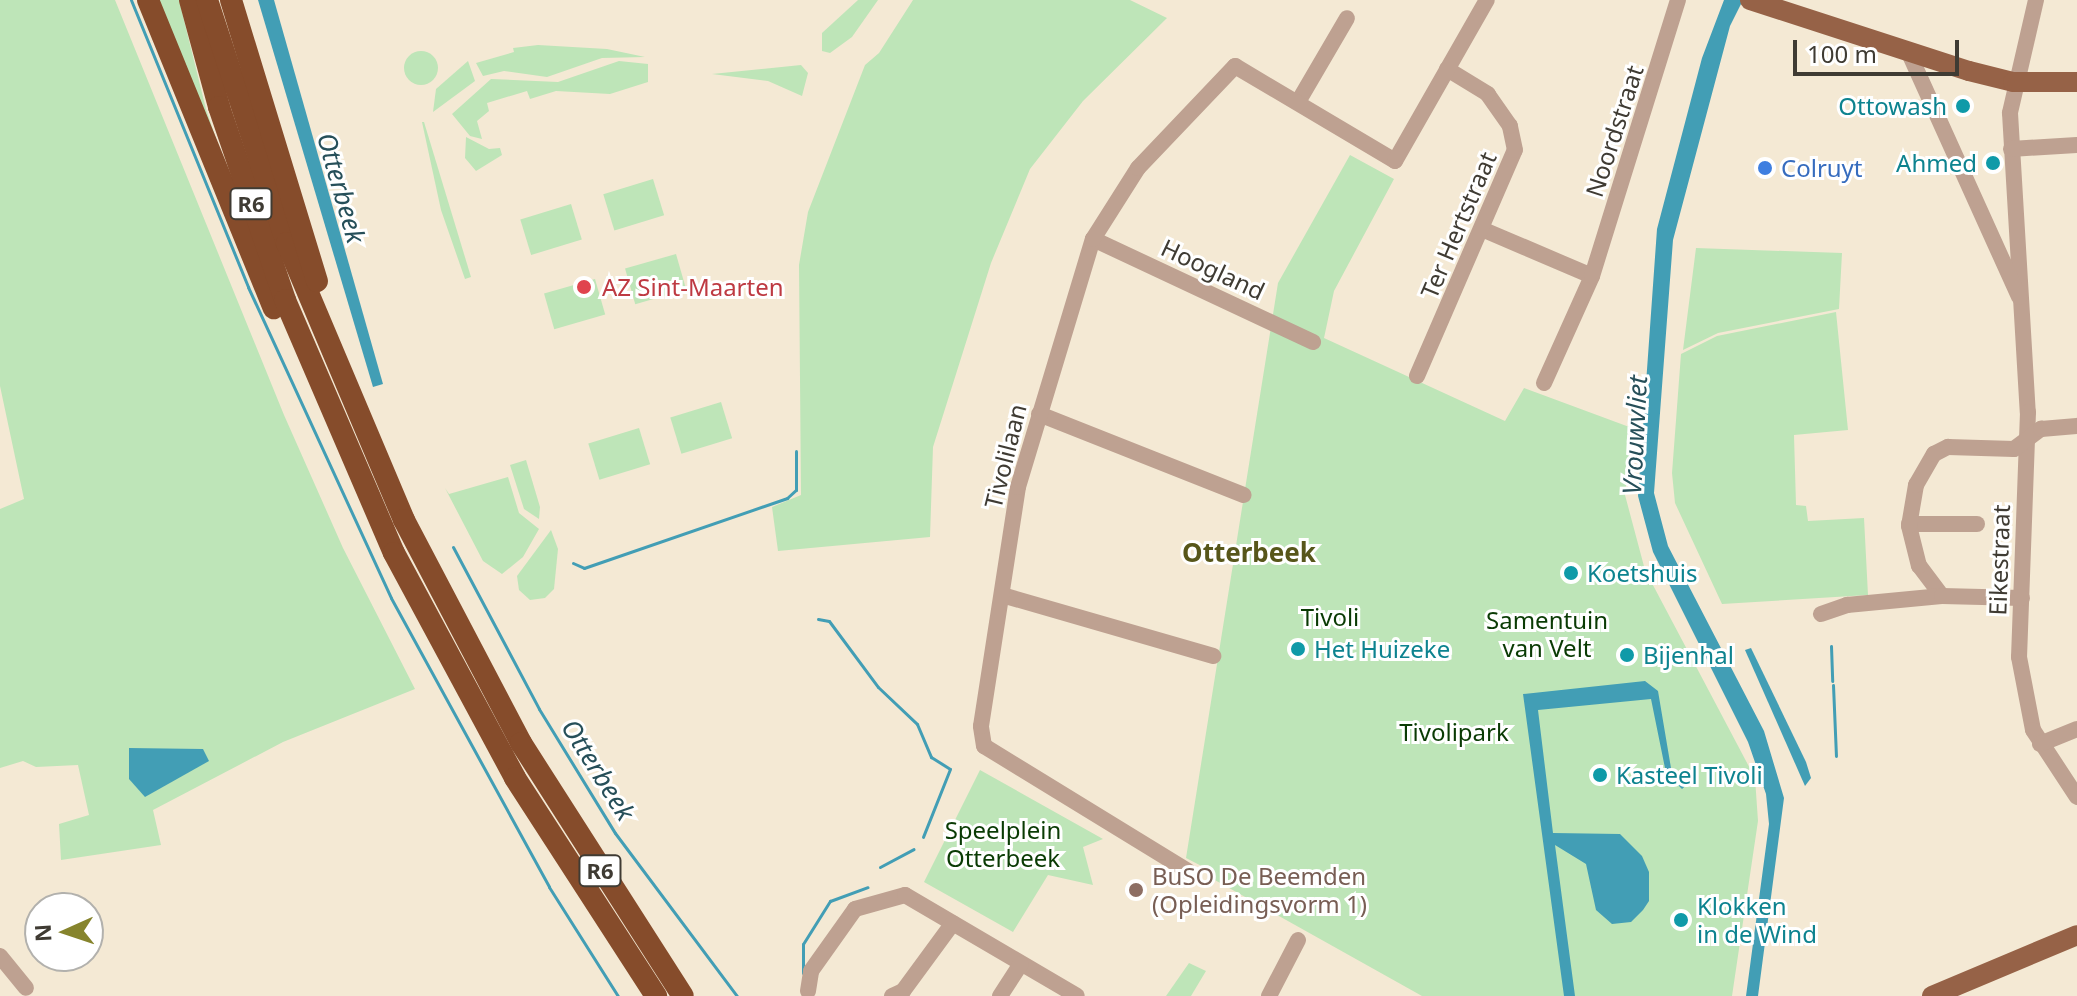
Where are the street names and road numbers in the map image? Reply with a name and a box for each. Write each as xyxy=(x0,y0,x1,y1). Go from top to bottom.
street label: Noordstraat xyxy=(1579,62,1649,200)
street label: Ter Hertstraat xyxy=(1414,147,1502,303)
road number: R6 xyxy=(229,186,273,222)
street label: Hoogland xyxy=(1157,233,1269,305)
street label: Tivolilaan xyxy=(978,401,1032,511)
street label: Eikestraat xyxy=(1983,504,2015,616)
road number: R6 xyxy=(578,853,622,889)

